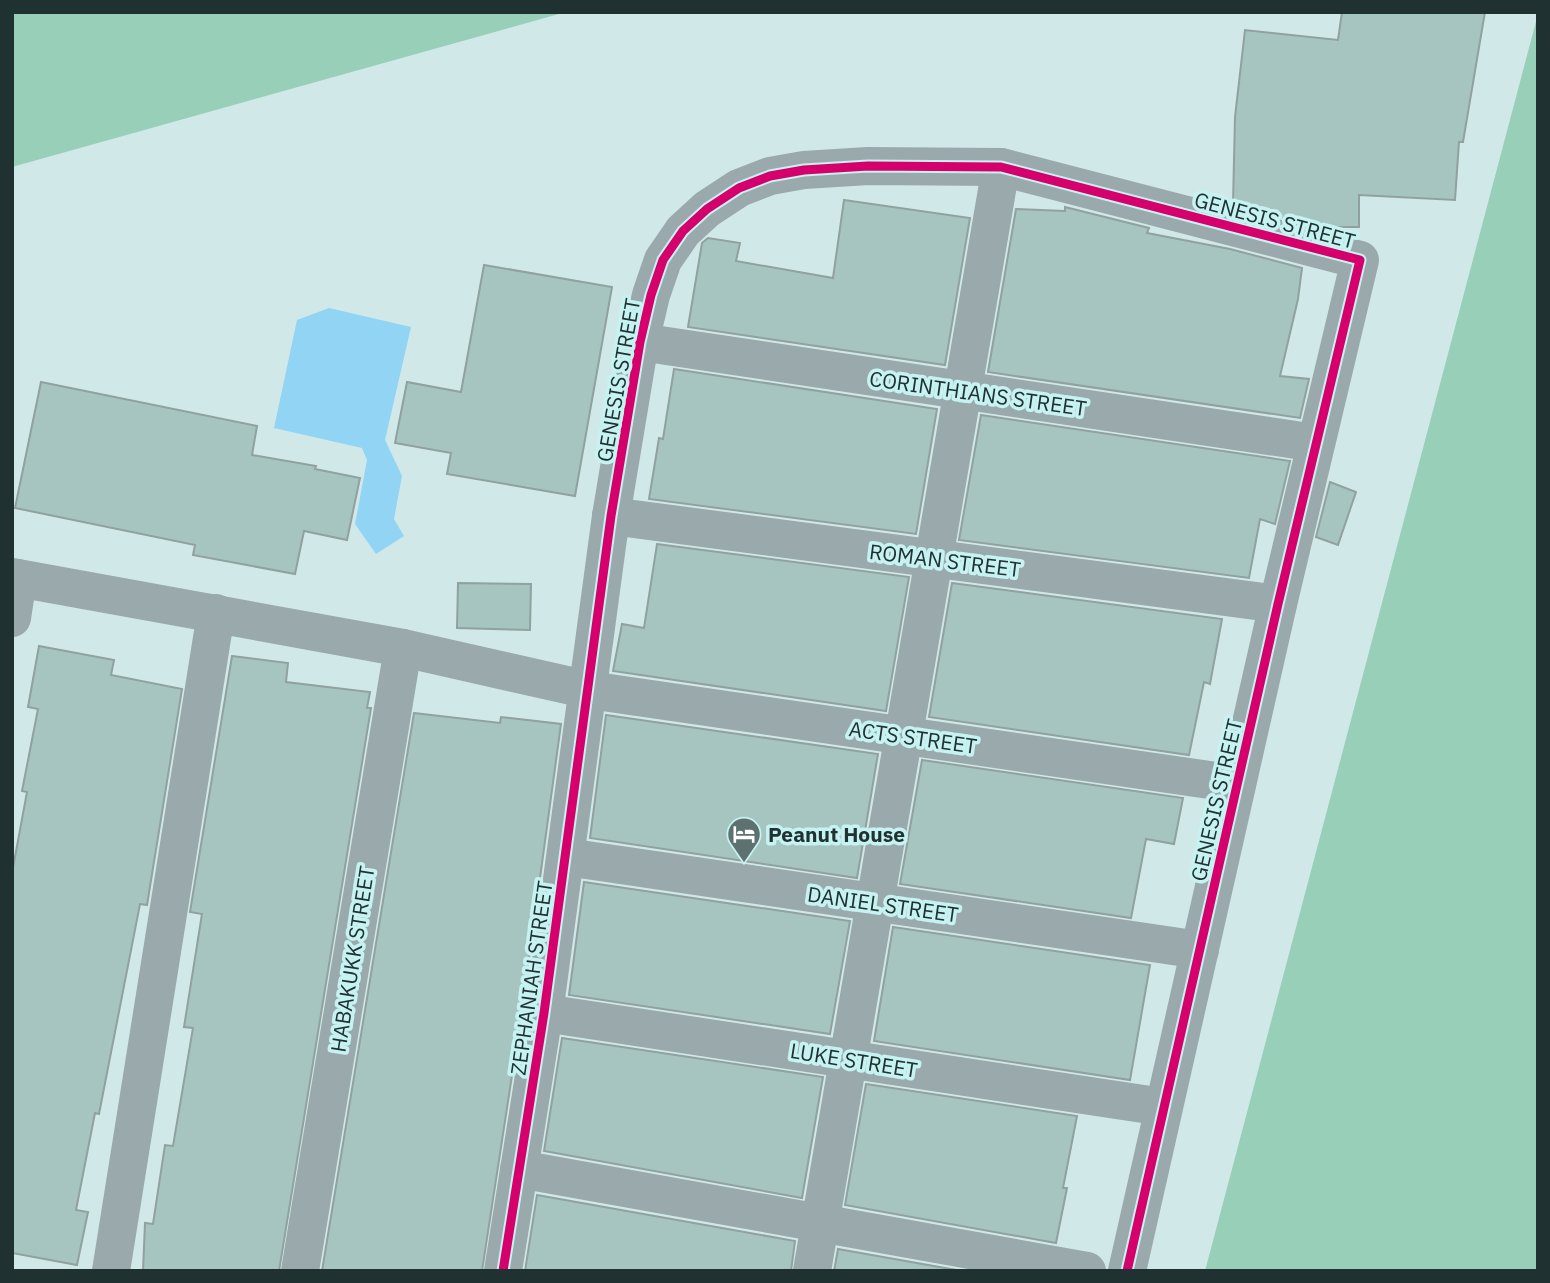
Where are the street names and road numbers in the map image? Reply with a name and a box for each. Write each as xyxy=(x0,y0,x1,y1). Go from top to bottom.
street label: GENESIS STREET xyxy=(1191,185,1359,255)
street label: GENESIS STREET xyxy=(590,296,646,464)
street label: CORINTHIANS STREET xyxy=(868,364,1088,422)
street label: ROMAN STREET xyxy=(868,537,1022,583)
street label: ACTS STREET xyxy=(847,714,979,760)
street label: GENESIS STREET xyxy=(1184,716,1248,884)
street label: HABAKUKK STREET xyxy=(323,864,381,1054)
street label: ZEPHANIAH STREET xyxy=(504,879,558,1077)
street label: DANIEL STREET xyxy=(806,880,960,928)
street label: LUKE STREET xyxy=(788,1036,920,1084)

